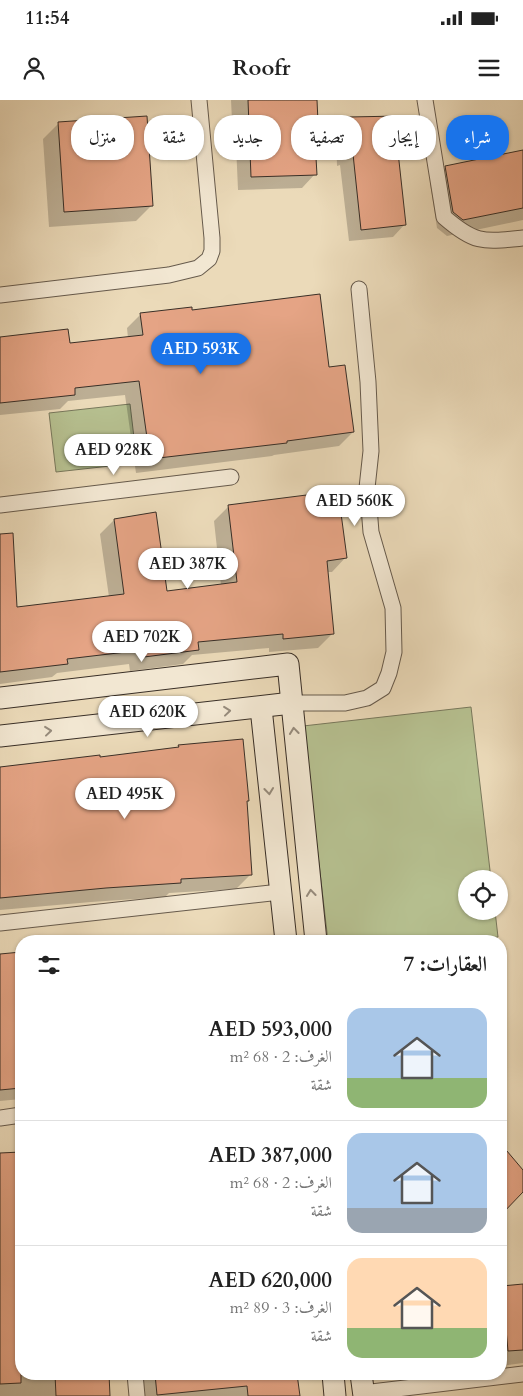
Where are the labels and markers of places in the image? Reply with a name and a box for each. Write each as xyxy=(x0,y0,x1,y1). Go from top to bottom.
pin: AED 593K xyxy=(149,332,253,375)
pin: AED 928K xyxy=(62,434,166,476)
pin: AED 560K xyxy=(303,484,407,527)
pin: AED 387K xyxy=(136,548,240,590)
pin: AED 702K xyxy=(90,620,194,663)
pin: AED 620K xyxy=(96,696,200,738)
pin: AED 495K xyxy=(73,778,177,820)

